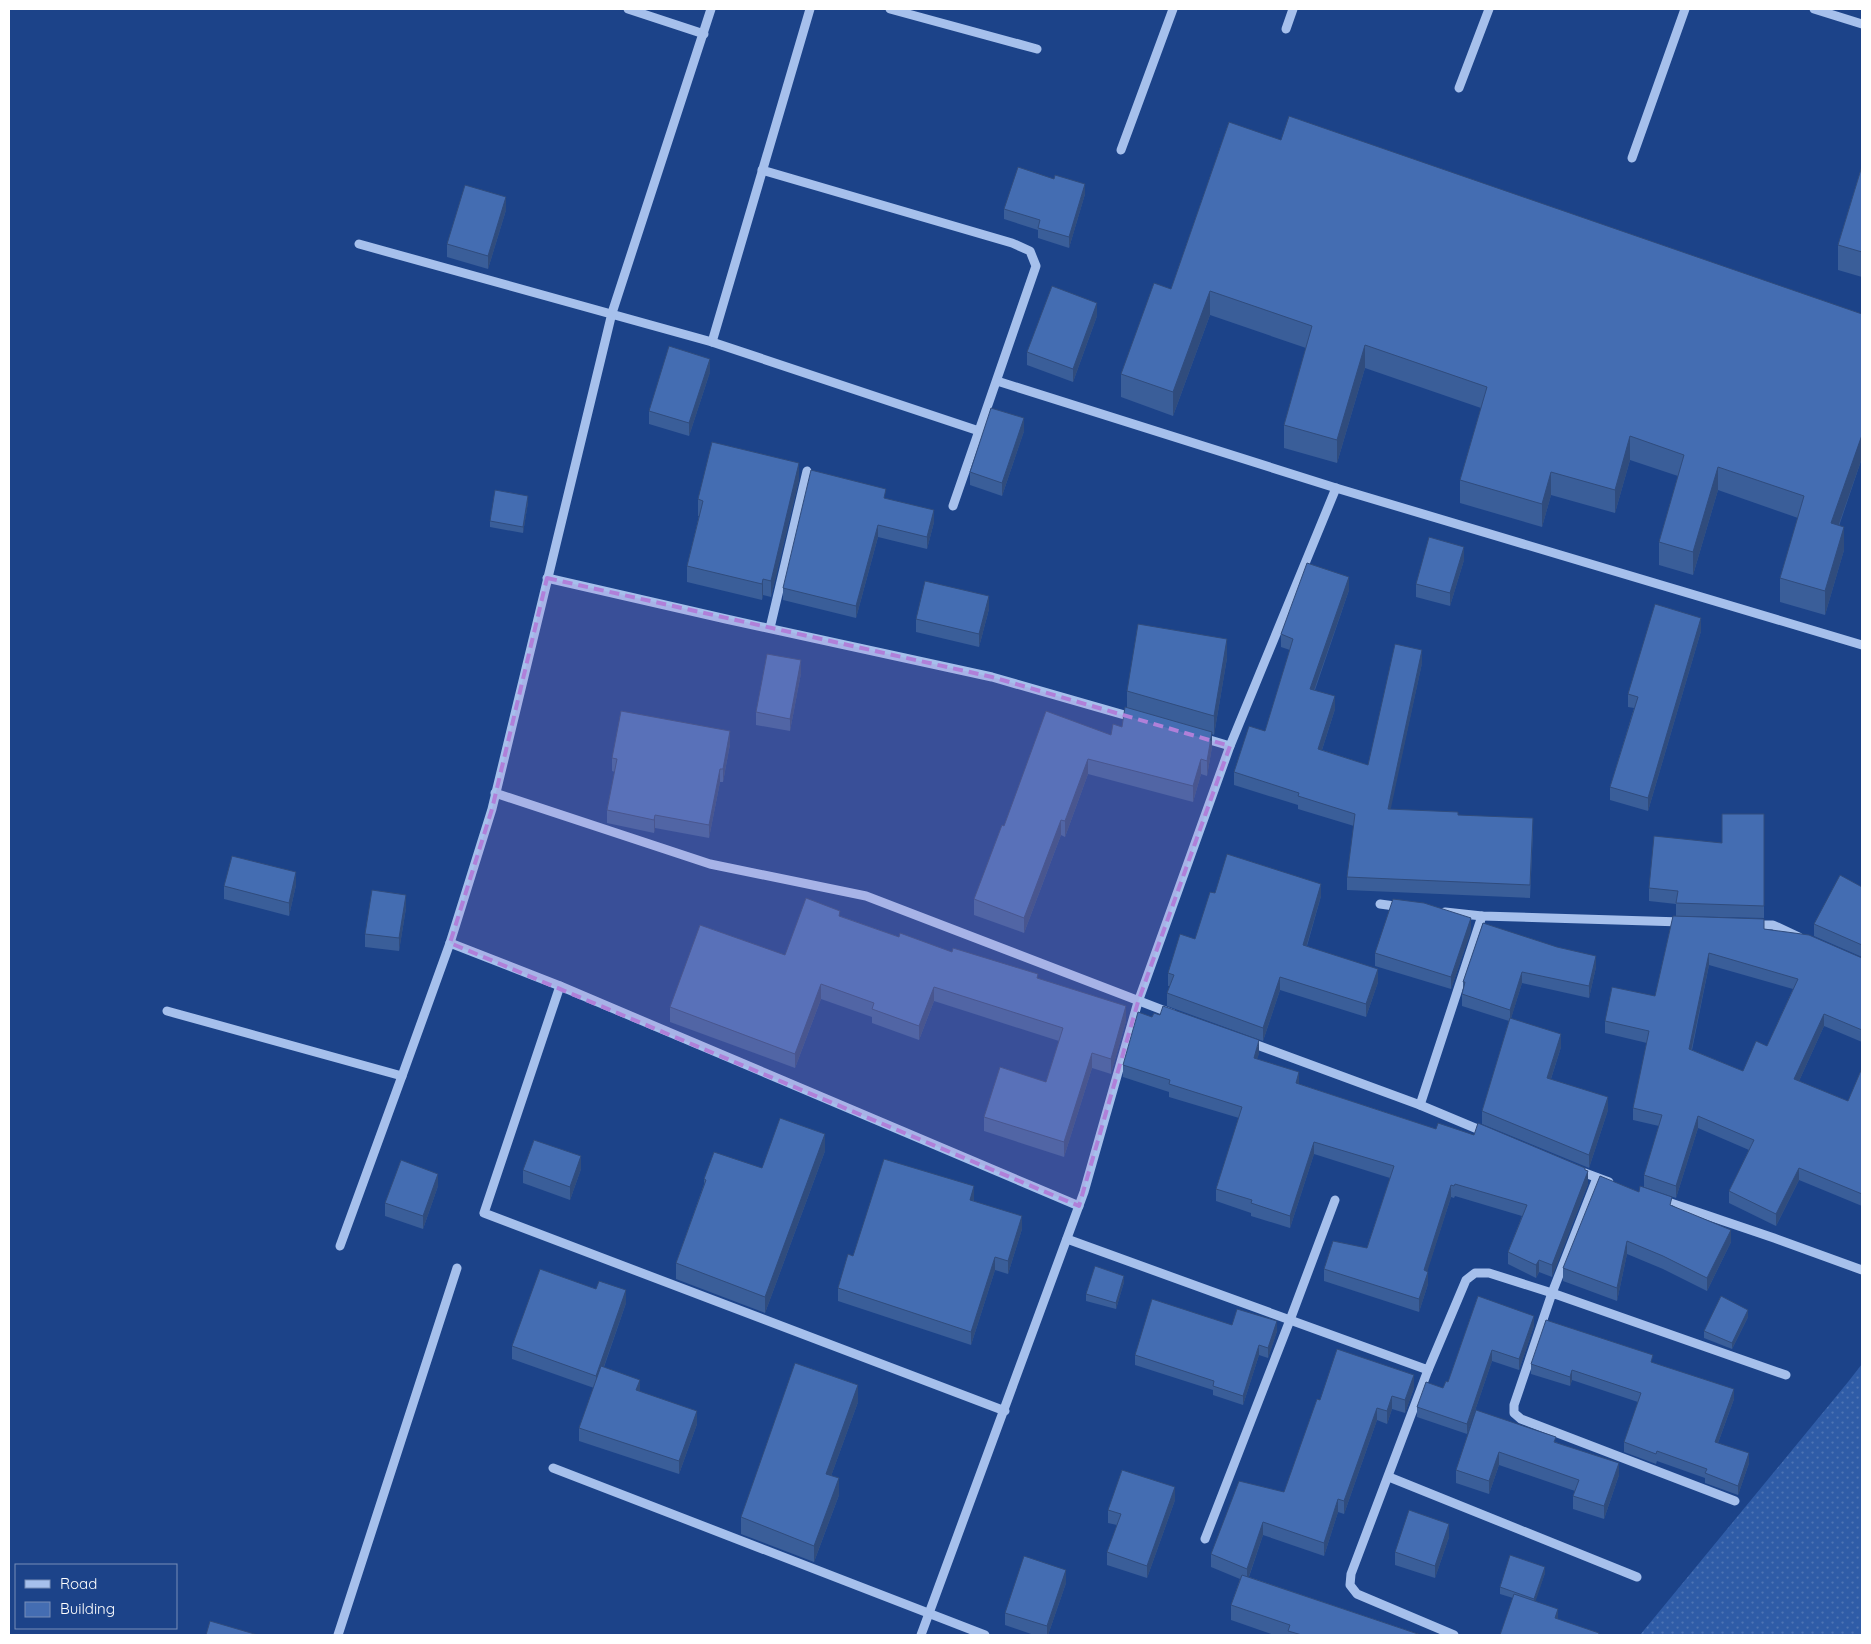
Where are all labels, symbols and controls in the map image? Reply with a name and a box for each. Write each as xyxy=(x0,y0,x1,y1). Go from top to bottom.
legend xyxy=(15,1564,178,1629)
text: Road xyxy=(60,1574,97,1593)
text: Building xyxy=(60,1599,115,1618)

